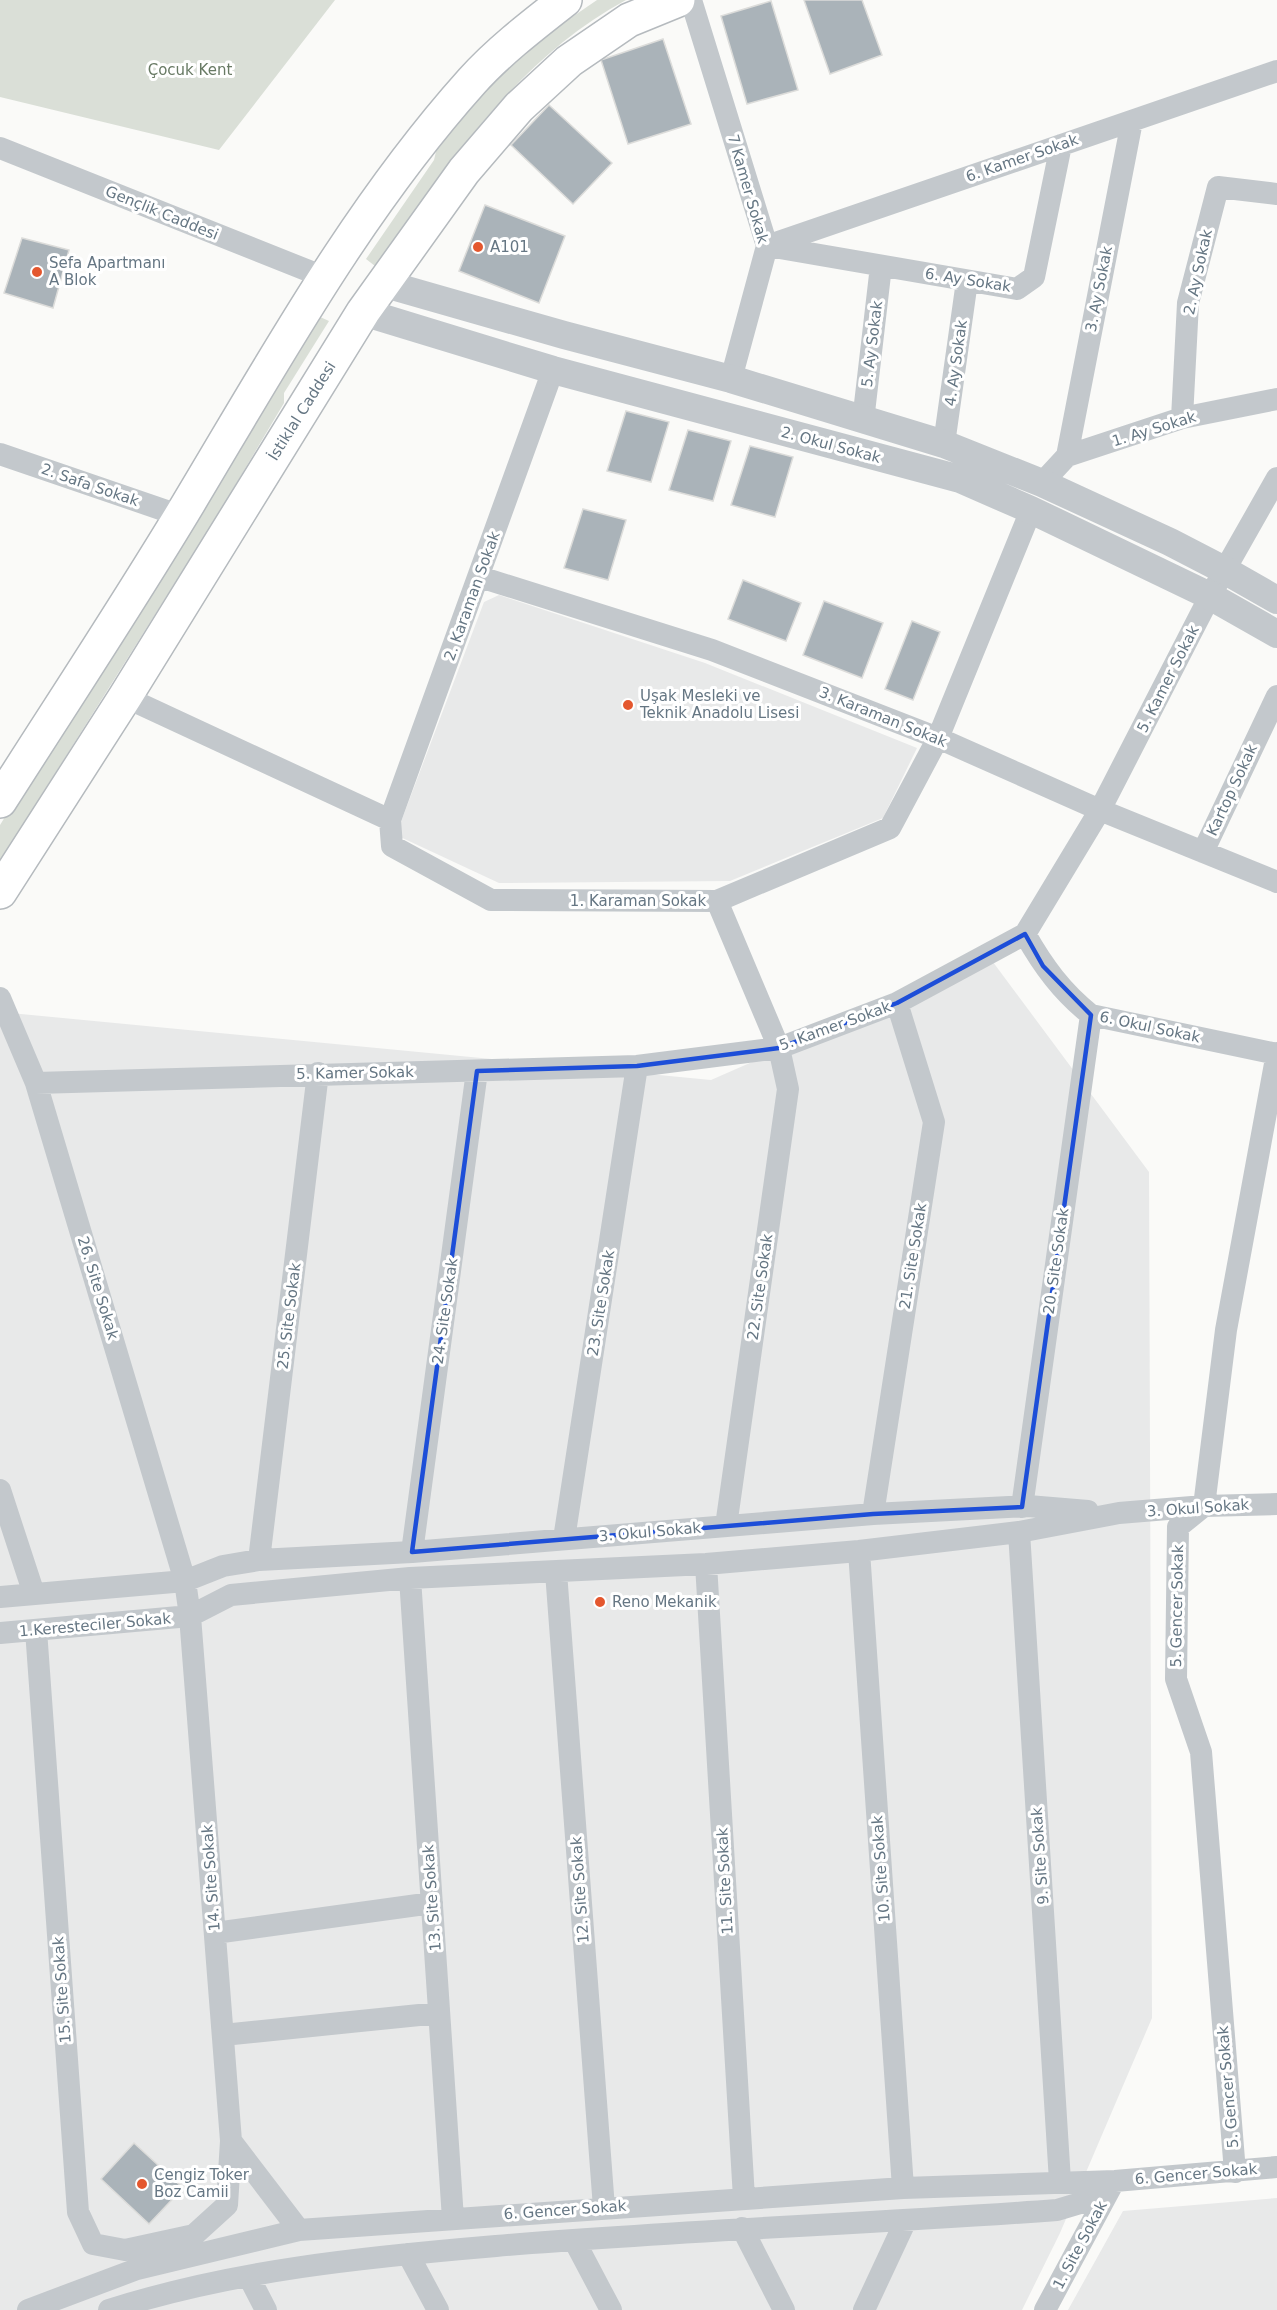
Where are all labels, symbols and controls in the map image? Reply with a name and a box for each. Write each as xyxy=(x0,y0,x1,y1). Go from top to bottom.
park label: Çocuk Kent xyxy=(148,61,232,79)
street label: 6. Kamer Sokak xyxy=(963,130,1081,186)
street label: 7 Kamer Sokak xyxy=(724,132,772,246)
street label: Gençlik Caddesi xyxy=(103,182,221,244)
street label: 2. Ay Sokak xyxy=(1180,227,1216,316)
place label: A101 xyxy=(490,238,529,256)
marker: A101 xyxy=(471,240,485,254)
street label: 3. Ay Sokak xyxy=(1082,244,1116,333)
place label: Sefa Apartmanı A Blok xyxy=(49,254,166,289)
street label: 6. Ay Sokak xyxy=(924,264,1013,296)
marker: Sefa Apartmanı A Blok xyxy=(30,265,44,279)
street label: 5. Ay Sokak xyxy=(858,299,886,388)
street label: 4. Ay Sokak xyxy=(941,318,971,407)
street label: İstiklal Caddesi xyxy=(264,358,340,464)
street label: 1. Ay Sokak xyxy=(1110,408,1199,450)
street label: 2. Okul Sokak xyxy=(779,423,883,467)
street label: 2. Safa Sokak xyxy=(39,460,141,510)
street label: 2. Karaman Sokak xyxy=(440,529,504,663)
street label: 5. Kamer Sokak xyxy=(1133,622,1203,735)
street label: 3. Karaman Sokak xyxy=(816,683,950,751)
place label: Uşak Mesleki ve Teknik Anadolu Lisesi xyxy=(639,687,799,722)
marker: Uşak Mesleki ve Teknik Anadolu Lisesi xyxy=(621,698,635,712)
street label: Kartop Sokak xyxy=(1203,741,1261,839)
street label: 1. Karaman Sokak xyxy=(570,892,706,910)
street label: 5. Kamer Sokak xyxy=(777,997,894,1055)
street label: 6. Okul Sokak xyxy=(1098,1008,1202,1047)
street label: 5. Kamer Sokak xyxy=(296,1063,414,1083)
street label: 21. Site Sokak xyxy=(896,1201,930,1310)
street label: 20. Site Sokak xyxy=(1040,1206,1072,1315)
street label: 22. Site Sokak xyxy=(744,1232,776,1341)
street label: 26. Site Sokak xyxy=(74,1234,122,1342)
street label: 23. Site Sokak xyxy=(584,1248,618,1357)
street label: 24. Site Sokak xyxy=(429,1256,461,1365)
street label: 25. Site Sokak xyxy=(274,1261,305,1370)
street label: 3. Okul Sokak xyxy=(1146,1495,1250,1521)
street label: 3. Okul Sokak xyxy=(598,1519,702,1545)
street label: 5. Gencer Sokak xyxy=(1167,1544,1187,1668)
place label: Reno Mekanik xyxy=(612,1593,717,1611)
marker: Reno Mekanik xyxy=(593,1595,607,1609)
street label: 1.Keresteciler Sokak xyxy=(18,1609,172,1641)
street label: 9. Site Sokak xyxy=(1028,1806,1052,1905)
street label: 10. Site Sokak xyxy=(868,1815,894,1923)
street label: 14. Site Sokak xyxy=(198,1824,224,1932)
street label: 11. Site Sokak xyxy=(713,1827,737,1935)
street label: 12. Site Sokak xyxy=(567,1836,593,1944)
street label: 13. Site Sokak xyxy=(419,1844,445,1952)
street label: 15. Site Sokak xyxy=(49,1936,75,2044)
street label: 5. Gencer Sokak xyxy=(1214,2025,1242,2149)
street label: 6. Gencer Sokak xyxy=(1134,2160,1258,2188)
place label: Cengiz Toker Boz Camii xyxy=(154,2166,250,2201)
marker: Cengiz Toker Boz Camii xyxy=(135,2177,149,2191)
street label: 6. Gencer Sokak xyxy=(503,2197,627,2223)
street label: 1. Site Sokak xyxy=(1049,2197,1111,2292)

